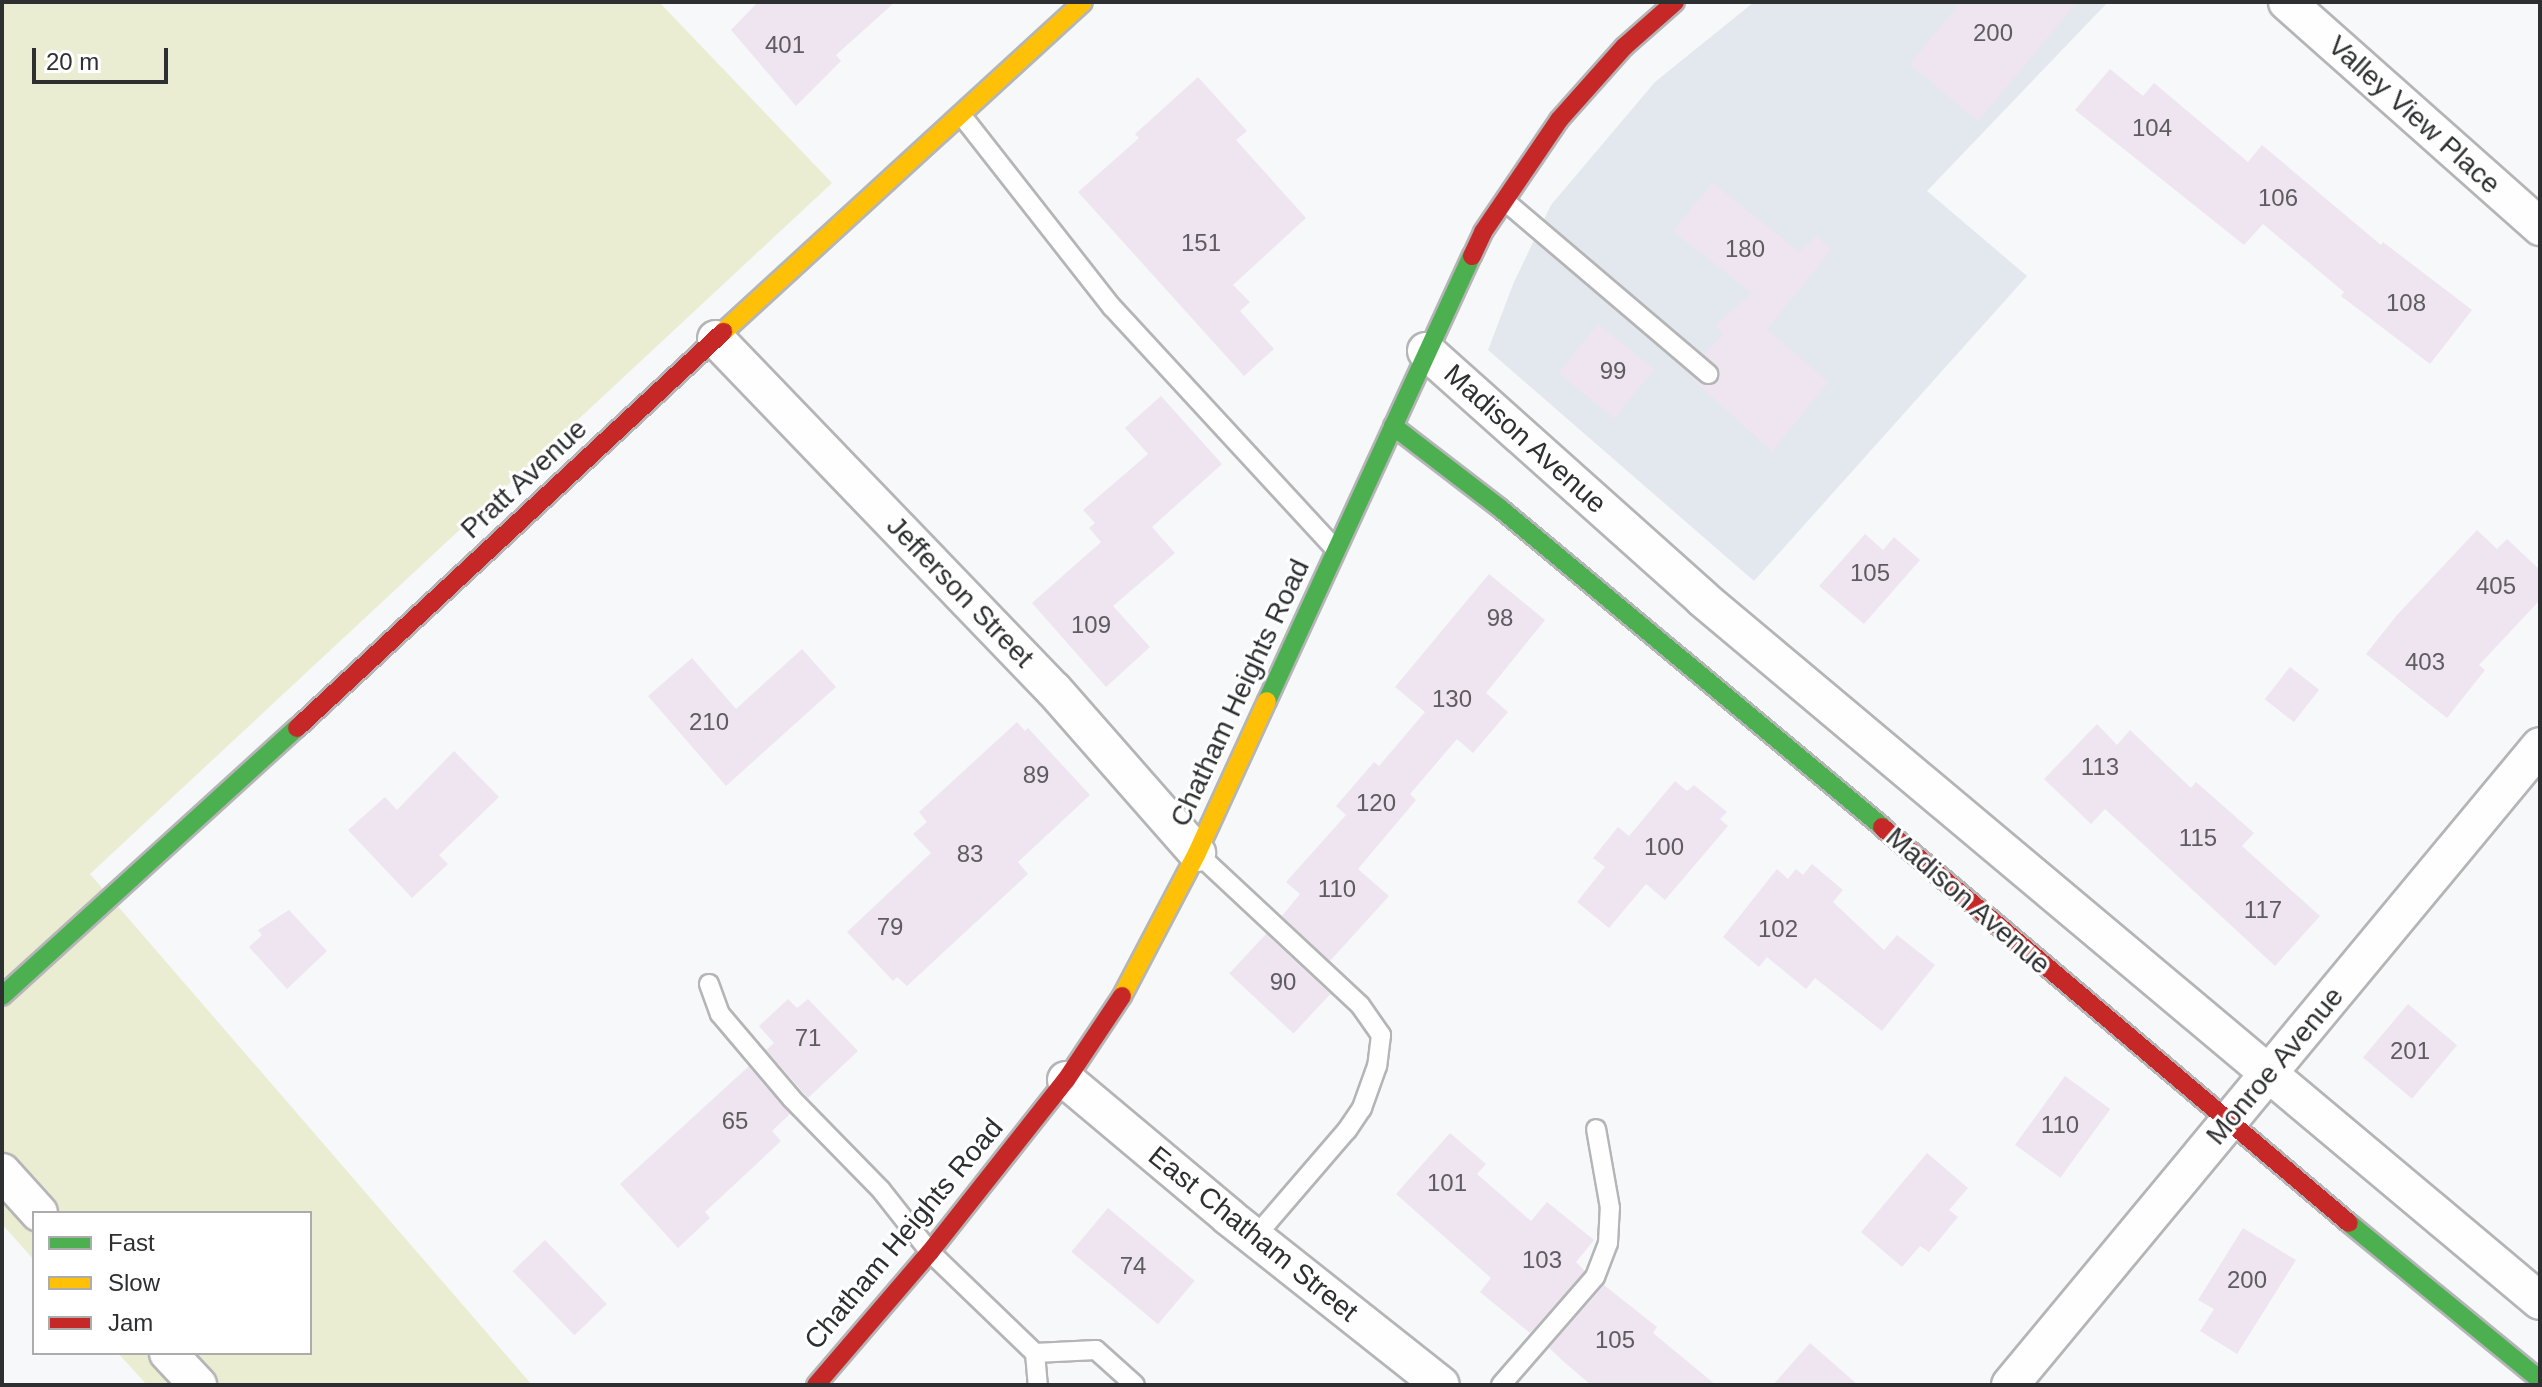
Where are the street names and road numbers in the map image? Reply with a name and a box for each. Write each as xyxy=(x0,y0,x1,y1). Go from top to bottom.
street label: Valley View Place xyxy=(2321,29,2507,201)
street label: Madison Avenue xyxy=(1436,357,1614,521)
street label: Pratt Avenue xyxy=(454,412,594,546)
street label: Jefferson Street xyxy=(879,509,1041,675)
street label: Chatham Heights Road xyxy=(1163,554,1317,832)
street label: Madison Avenue xyxy=(1878,820,2058,982)
street label: Monroe Avenue xyxy=(2199,980,2351,1152)
street label: Chatham Heights Road xyxy=(798,1112,1010,1356)
street label: East Chatham Street xyxy=(1141,1139,1365,1329)

